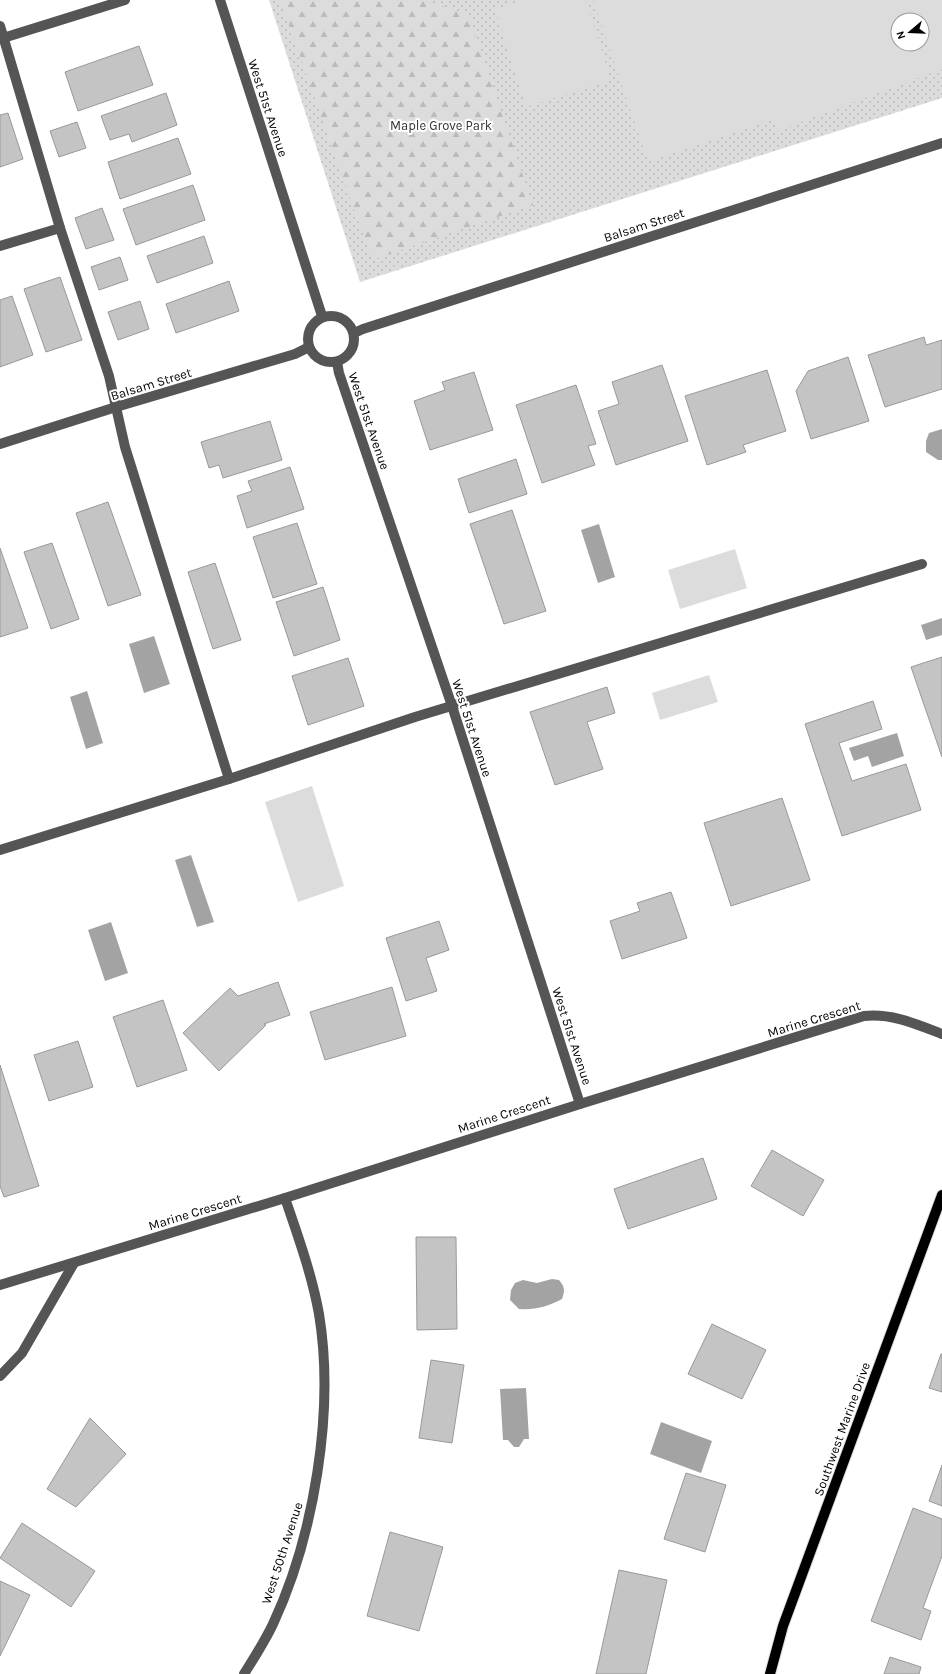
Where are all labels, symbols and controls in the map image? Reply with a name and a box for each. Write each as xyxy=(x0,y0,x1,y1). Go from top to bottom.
north arrow xyxy=(890,12,930,52)
text: N xyxy=(894,29,908,41)
street label: West 51st Avenue xyxy=(245,57,291,159)
park label: Maple Grove Park xyxy=(390,118,492,133)
street label: Balsam Street xyxy=(602,205,686,245)
street label: Balsam Street xyxy=(109,365,193,403)
street label: West 51st Avenue xyxy=(345,370,393,472)
street label: West 51st Avenue xyxy=(449,677,495,779)
street label: West 51st Avenue xyxy=(549,985,595,1087)
street label: Marine Crescent xyxy=(766,998,863,1040)
street label: Marine Crescent xyxy=(456,1092,552,1136)
street label: Marine Crescent xyxy=(147,1191,244,1233)
street label: Southwest Marine Drive xyxy=(811,1360,873,1498)
street label: West 50th Avenue xyxy=(258,1500,306,1606)

